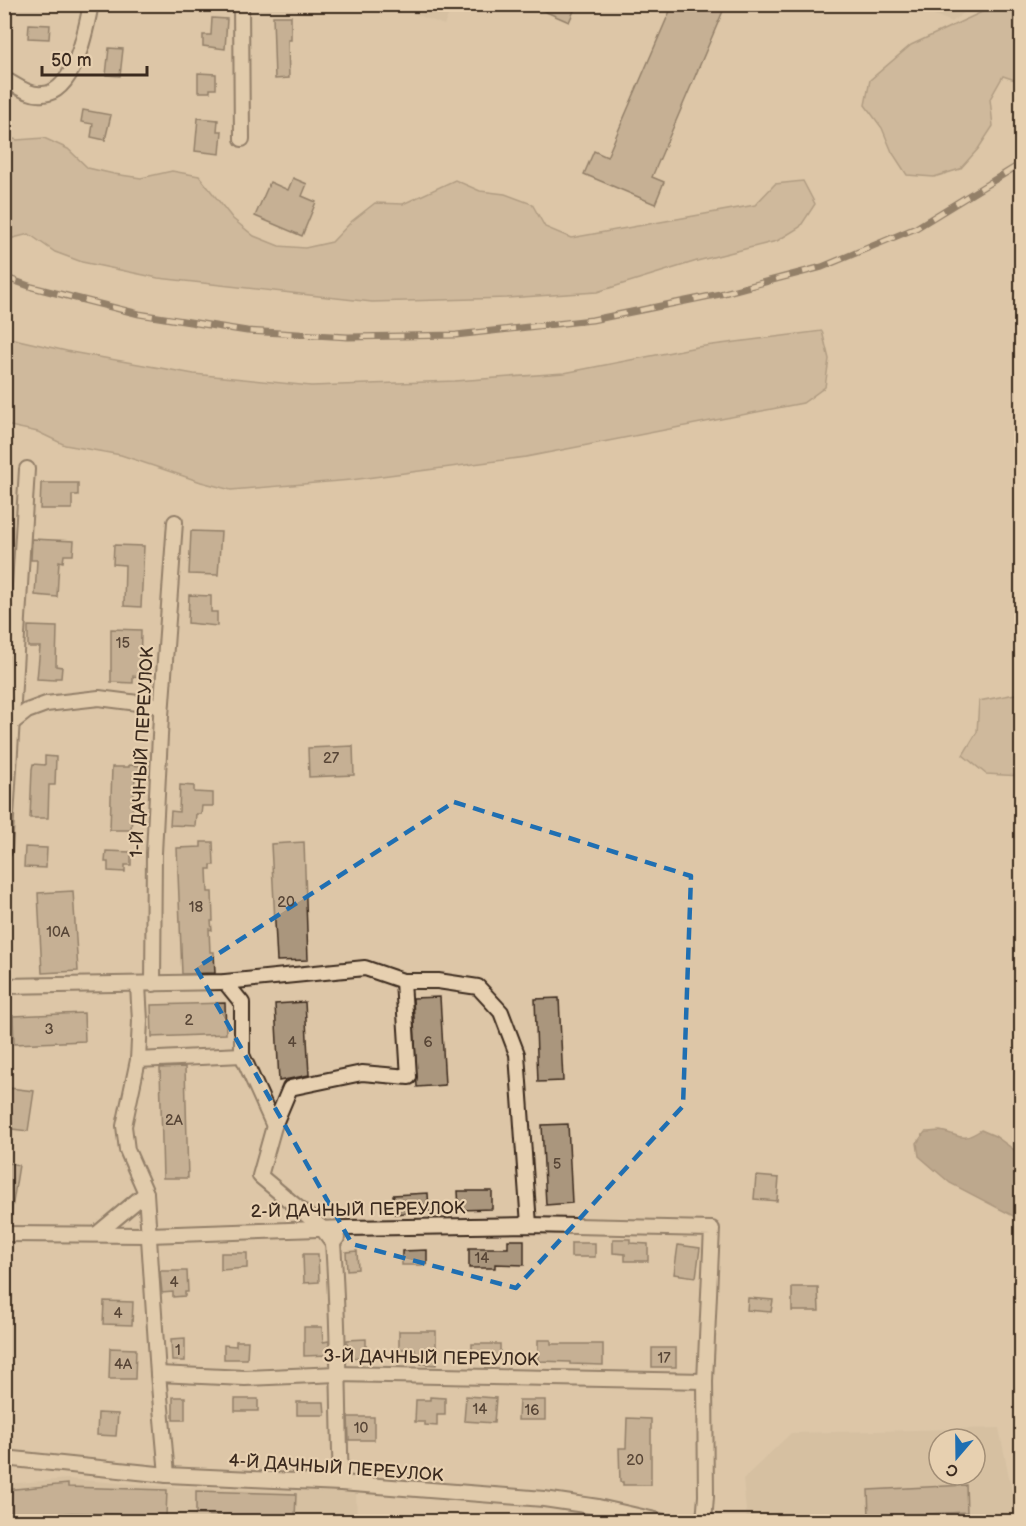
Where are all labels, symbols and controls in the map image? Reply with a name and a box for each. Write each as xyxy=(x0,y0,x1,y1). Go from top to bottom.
scale bar xyxy=(42,39,147,77)
text: 50 m xyxy=(51,50,92,71)
house number: 15 xyxy=(116,634,130,653)
street label: 1-Й ДАЧНЫЙ ПЕРЕУЛОК xyxy=(126,646,158,858)
house number: 27 xyxy=(323,749,340,768)
house number: 20 xyxy=(277,893,295,912)
house number: 18 xyxy=(189,898,204,917)
house number: 10А xyxy=(46,923,71,942)
house number: 2 xyxy=(185,1011,194,1030)
house number: 3 xyxy=(44,1020,54,1039)
house number: 4 xyxy=(287,1033,297,1052)
house number: 6 xyxy=(423,1033,433,1052)
house number: 2А xyxy=(165,1111,184,1130)
house number: 5 xyxy=(553,1155,561,1174)
street label: 2-Й ДАЧНЫЙ ПЕРЕУЛОК xyxy=(250,1198,466,1222)
house number: 14 xyxy=(475,1249,489,1268)
house number: 4 xyxy=(169,1273,179,1292)
house number: 4 xyxy=(113,1304,123,1323)
house number: 1 xyxy=(175,1341,181,1360)
street label: 3-Й ДАЧНЫЙ ПЕРЕУЛОК xyxy=(323,1346,539,1370)
house number: 17 xyxy=(657,1349,671,1368)
house number: 4А xyxy=(114,1355,133,1374)
house number: 14 xyxy=(473,1400,487,1419)
house number: 16 xyxy=(525,1401,539,1420)
house number: 10 xyxy=(354,1419,368,1438)
north arrow xyxy=(927,1427,987,1487)
street label: 4-Й ДАЧНЫЙ ПЕРЕУЛОК xyxy=(228,1450,444,1486)
house number: 20 xyxy=(626,1451,644,1470)
text: С xyxy=(944,1459,961,1481)

